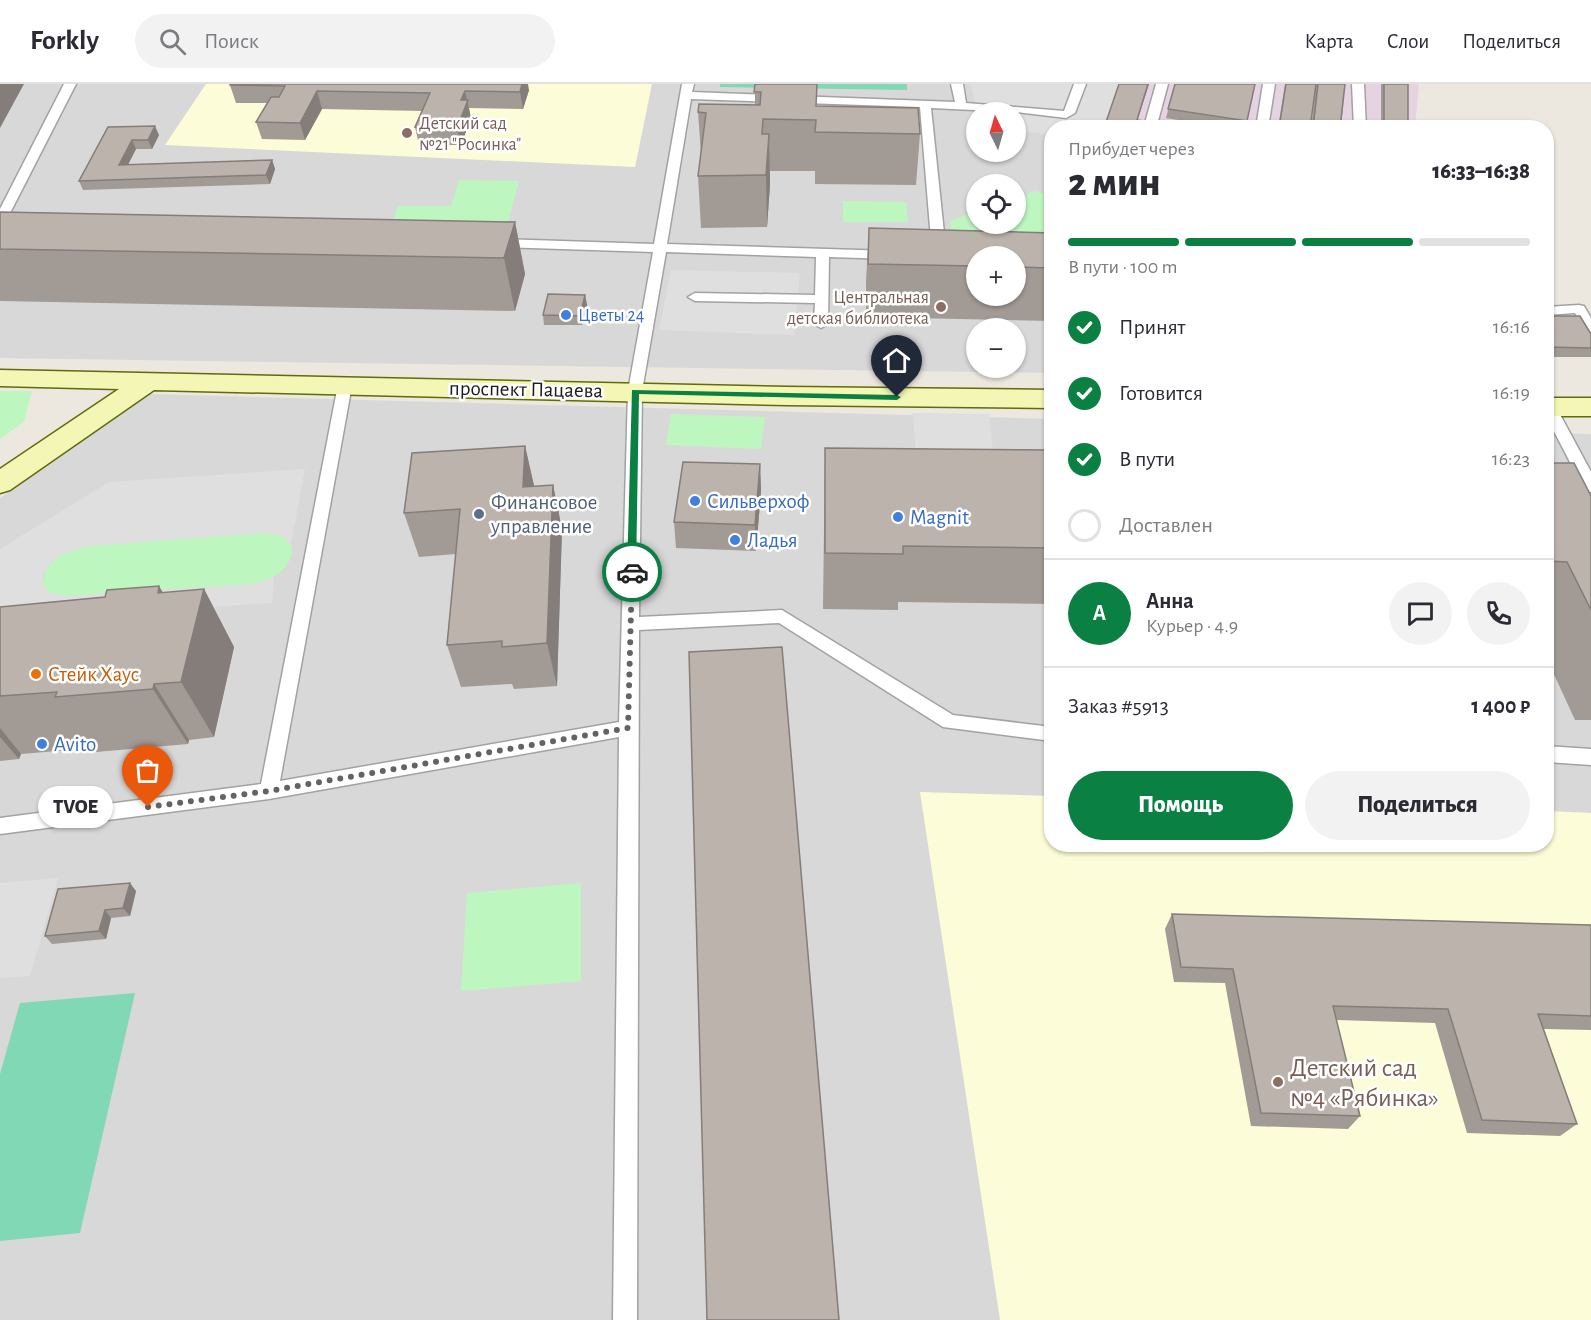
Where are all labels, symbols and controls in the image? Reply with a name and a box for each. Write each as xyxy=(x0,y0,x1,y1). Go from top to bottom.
search box xyxy=(135,14,555,68)
icon: search xyxy=(156,25,189,58)
text: Forkly xyxy=(30,27,99,55)
text: Поиск xyxy=(204,30,259,52)
text: Карта xyxy=(1304,31,1354,52)
text: Слои xyxy=(1387,31,1429,52)
text: Поделиться xyxy=(1462,31,1561,52)
north arrow xyxy=(966,102,1026,162)
map controls xyxy=(966,102,1026,378)
place label: Детский сад №21 "Росинка" xyxy=(419,115,521,154)
marker: Детский сад №21 "Росинка" xyxy=(400,126,414,140)
text: Прибудет через xyxy=(1068,139,1195,159)
text: 16:33–16:38 xyxy=(1432,160,1530,182)
text: 2 мин xyxy=(1068,164,1161,203)
button: locate xyxy=(966,174,1026,234)
button: + xyxy=(966,246,1026,306)
text: В пути · 100 m xyxy=(1068,257,1178,277)
place label: Центральная детская библиотека xyxy=(787,289,929,328)
marker: Центральная детская библиотека xyxy=(934,300,948,314)
place label: Цветы 24 xyxy=(578,307,645,325)
marker: Цветы 24 xyxy=(559,308,573,322)
icon: check xyxy=(1068,311,1101,344)
text: Принят xyxy=(1119,316,1185,338)
text: 16:16 xyxy=(1493,317,1530,337)
button: − xyxy=(966,318,1026,378)
pin xyxy=(871,335,922,397)
icon: home xyxy=(880,344,913,377)
icon: check xyxy=(1068,377,1101,410)
street label: проспект Пацаева xyxy=(449,378,604,401)
text: Готовится xyxy=(1119,382,1203,404)
text: 16:19 xyxy=(1493,383,1530,403)
icon: check xyxy=(1068,443,1101,476)
text: В пути xyxy=(1119,448,1175,470)
text: 16:23 xyxy=(1492,449,1530,469)
place label: Сильверхоф xyxy=(707,491,809,512)
place label: Финансовое управление xyxy=(490,492,597,537)
marker: Сильверхоф xyxy=(688,494,702,508)
marker: Финансовое управление xyxy=(472,507,486,521)
place label: Magnit xyxy=(910,507,969,528)
marker: Magnit xyxy=(891,510,905,524)
text: Доставлен xyxy=(1119,514,1213,536)
place label: Ладья xyxy=(747,530,798,551)
marker: Ладья xyxy=(728,533,742,547)
courier xyxy=(602,542,662,602)
icon: car xyxy=(616,556,649,589)
button: chat xyxy=(1389,582,1452,645)
button: phone xyxy=(1467,582,1530,645)
text: Анна xyxy=(1146,590,1194,612)
text: А xyxy=(1093,602,1106,624)
text: Курьер · 4.9 xyxy=(1146,616,1238,636)
place label: Стейк Хаус xyxy=(48,664,139,685)
marker: Стейк Хаус xyxy=(29,667,43,681)
text: Заказ #5913 xyxy=(1068,695,1169,717)
text: 1 400 ₽ xyxy=(1471,695,1530,717)
place label: Avito xyxy=(54,734,96,755)
marker: Avito xyxy=(35,737,49,751)
pin xyxy=(122,745,173,807)
icon: bag xyxy=(131,754,164,787)
button: Помощь xyxy=(1068,771,1293,840)
button: Поделиться xyxy=(1305,771,1530,840)
callout: TVOE xyxy=(37,786,112,828)
text: TVOE xyxy=(53,797,98,817)
place label: Детский сад №4 «Рябинка» xyxy=(1290,1055,1439,1111)
marker: Детский сад №4 «Рябинка» xyxy=(1271,1075,1285,1089)

